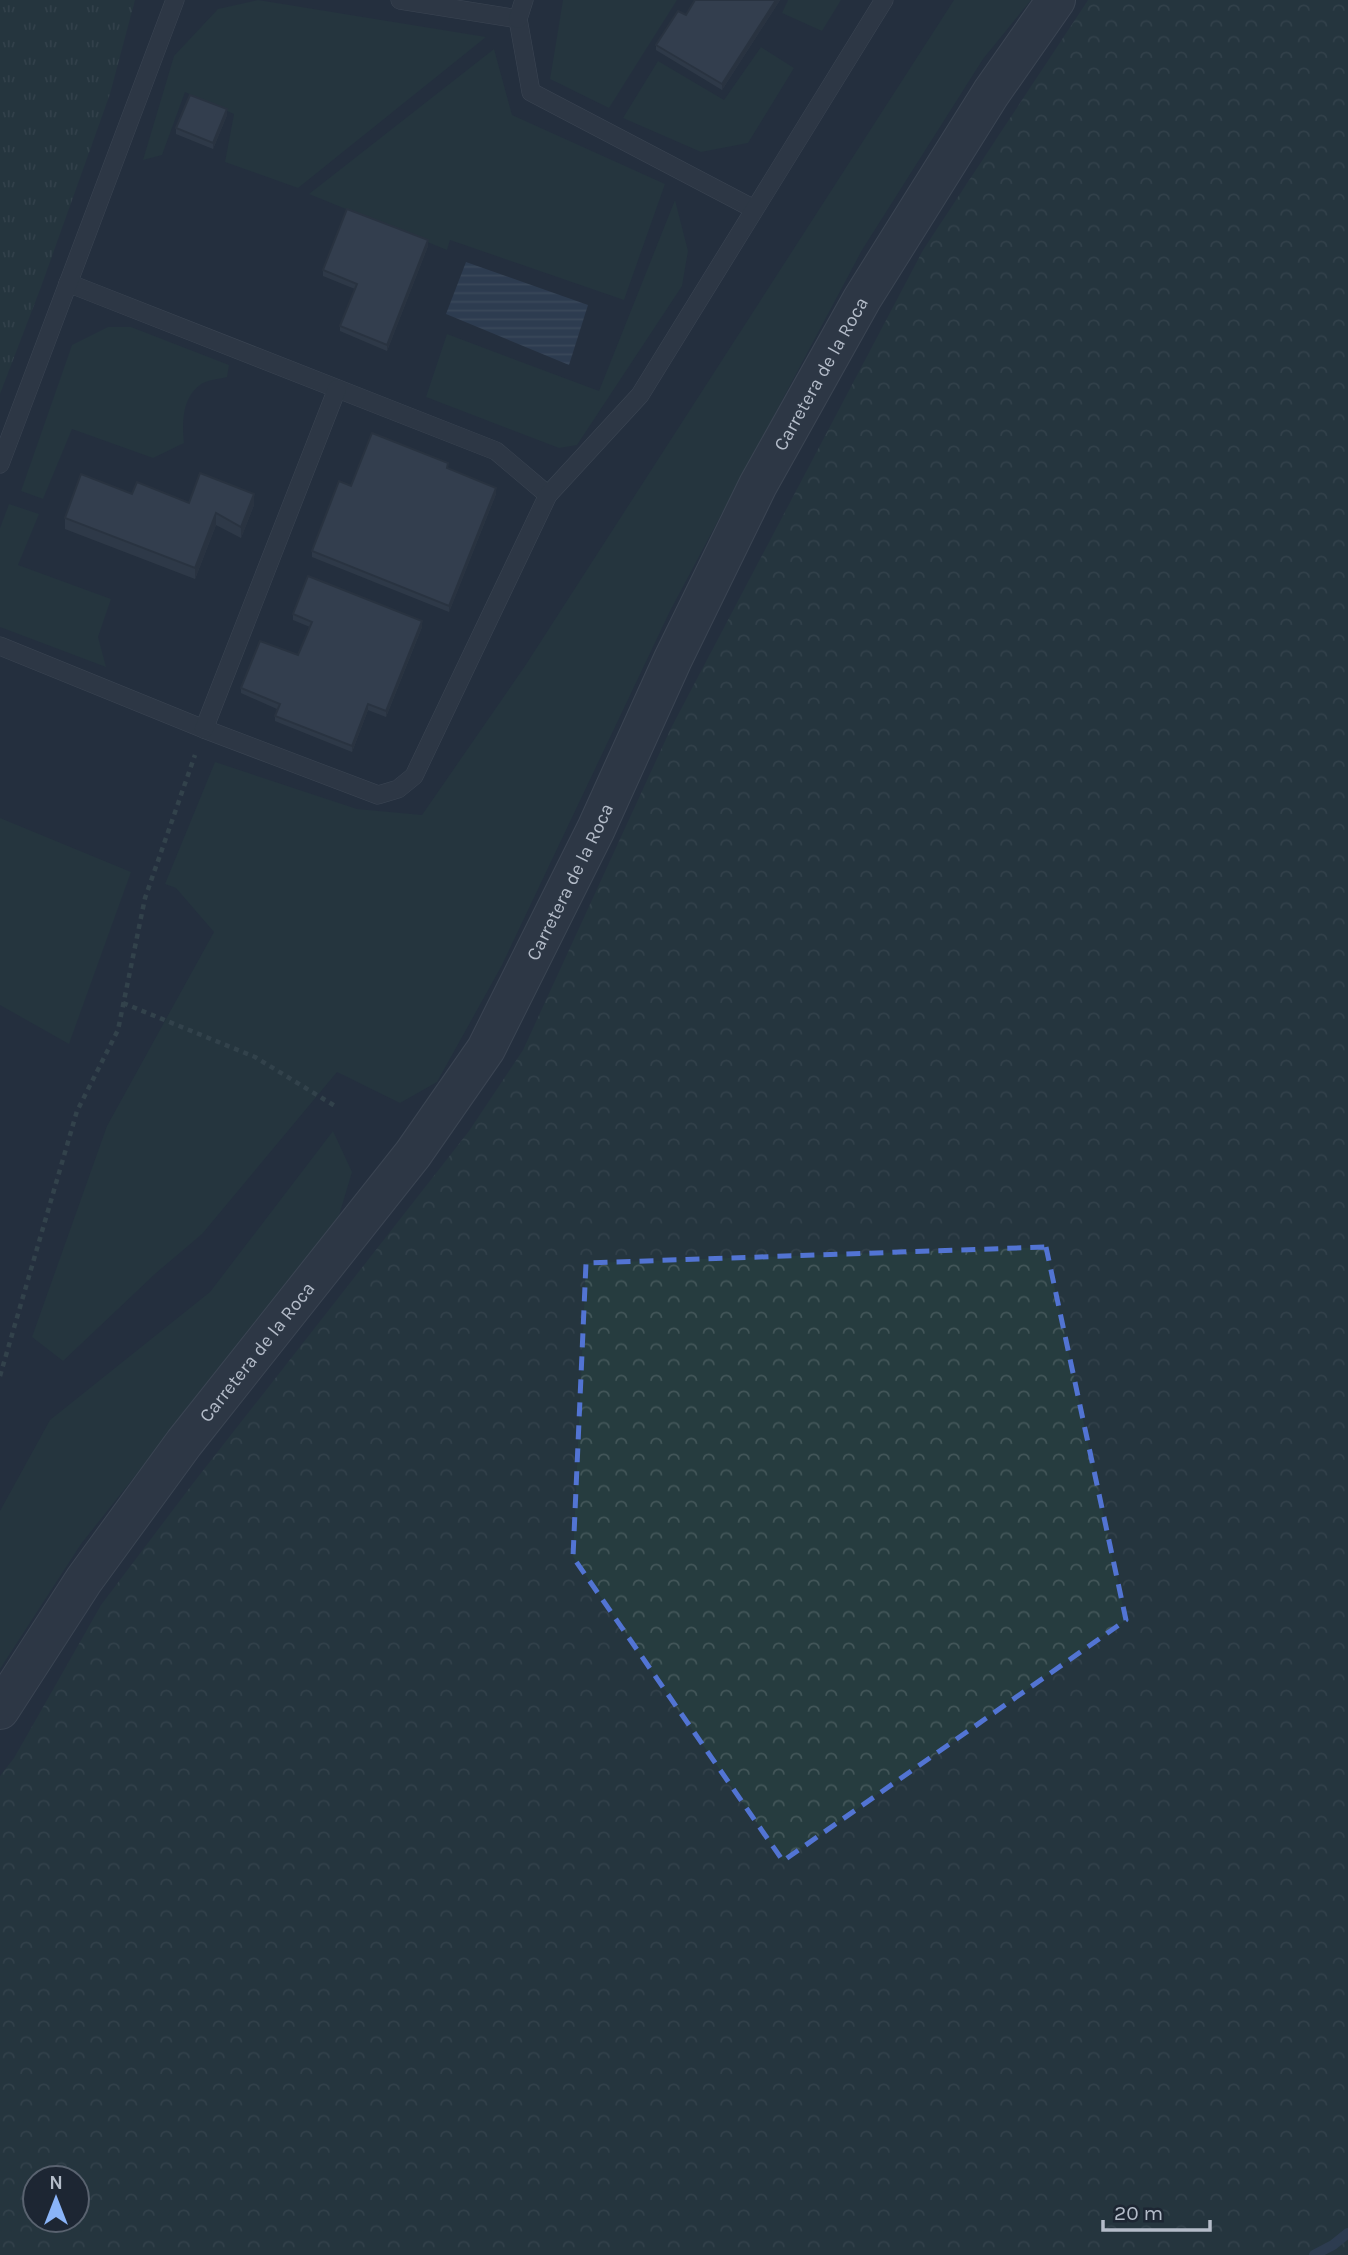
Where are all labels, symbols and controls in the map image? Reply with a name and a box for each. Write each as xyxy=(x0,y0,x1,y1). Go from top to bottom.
street label: Carretera de la Roca xyxy=(770,293,873,455)
street label: Carretera de la Roca xyxy=(522,800,618,964)
street label: Carretera de la Roca xyxy=(195,1278,319,1427)
north arrow xyxy=(21,2164,91,2234)
text: N xyxy=(49,2172,63,2194)
scale bar xyxy=(1103,2188,1210,2232)
text: 20 m xyxy=(1114,2201,1163,2225)

